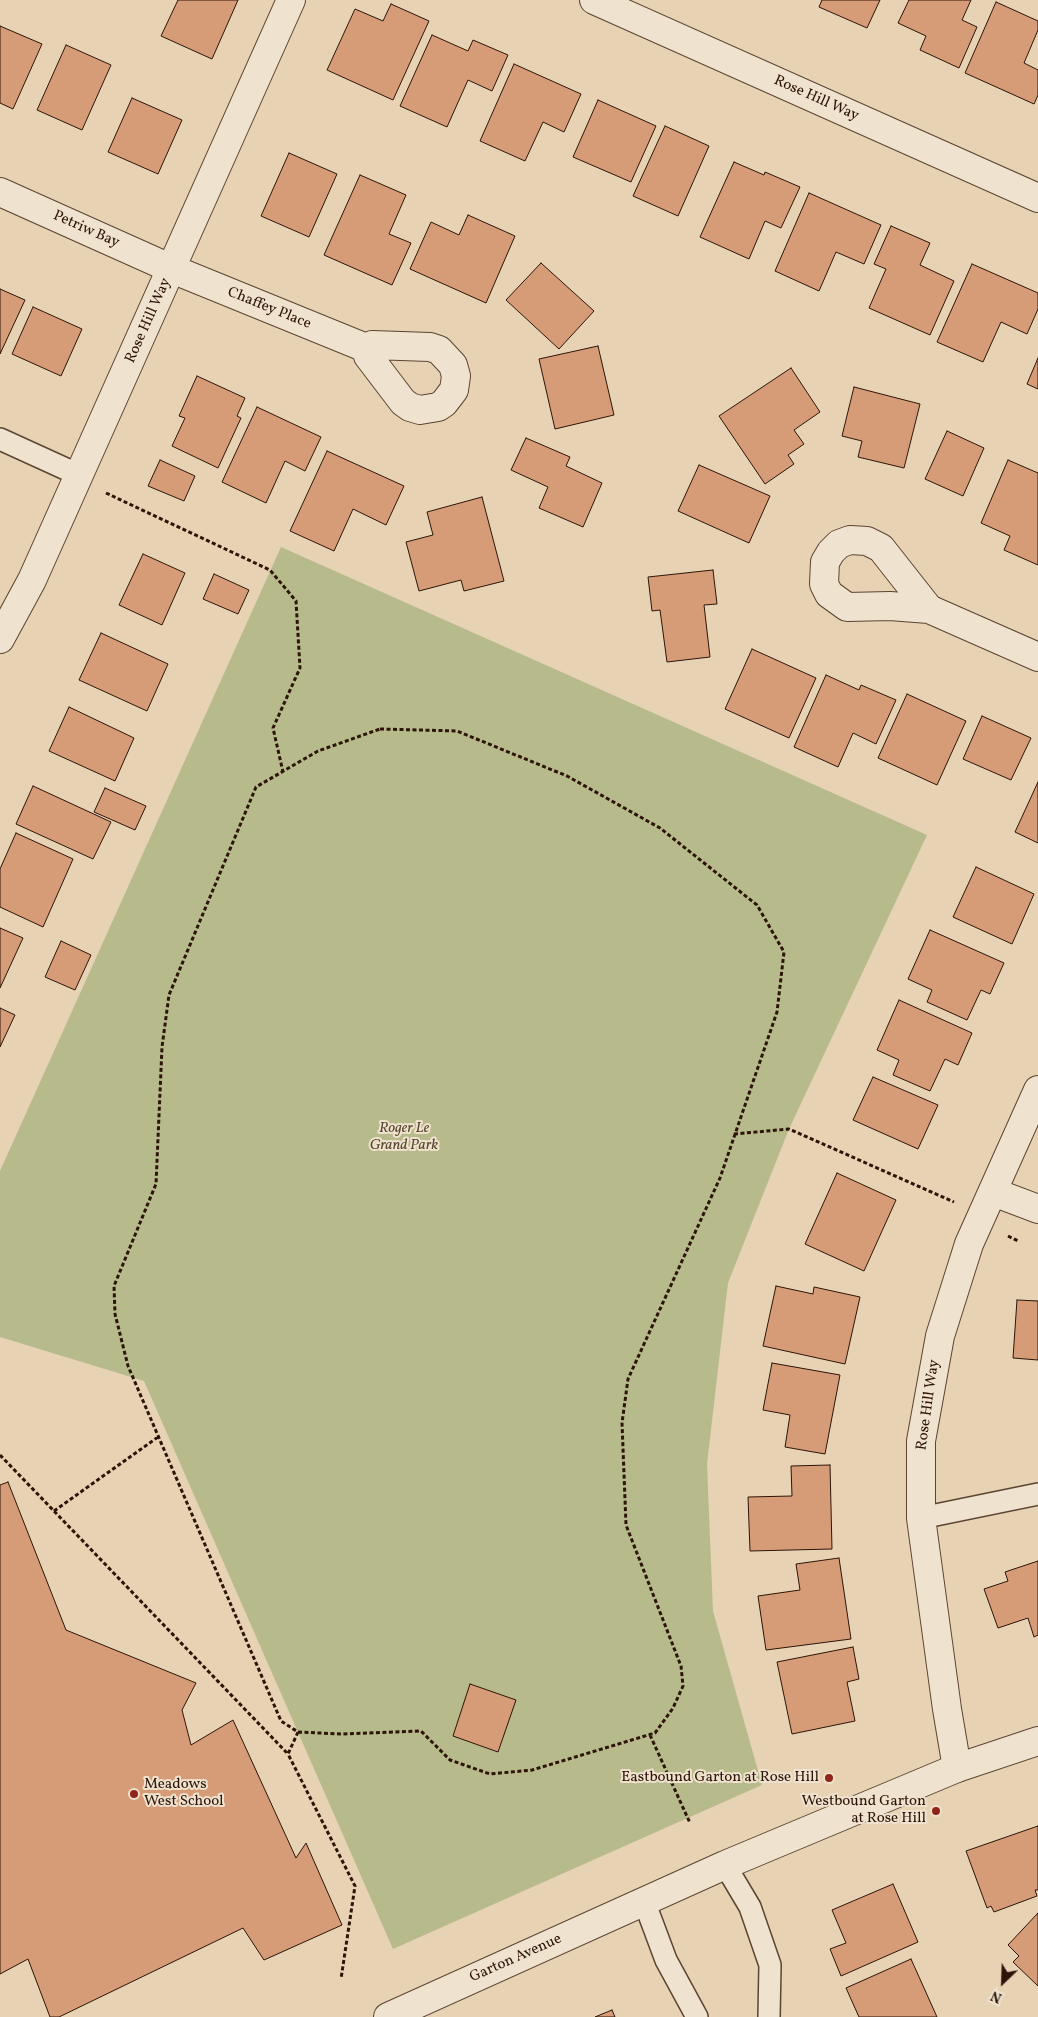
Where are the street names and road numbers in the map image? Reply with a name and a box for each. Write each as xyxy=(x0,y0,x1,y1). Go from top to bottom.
street label: Rose Hill Way xyxy=(771,72,861,126)
street label: Petriw Bay xyxy=(50,207,122,253)
street label: Rose Hill Way xyxy=(122,276,176,366)
street label: Chaffey Place xyxy=(224,284,314,334)
street label: Rose Hill Way xyxy=(914,1359,944,1451)
street label: Garton Avenue xyxy=(467,1931,565,1987)

